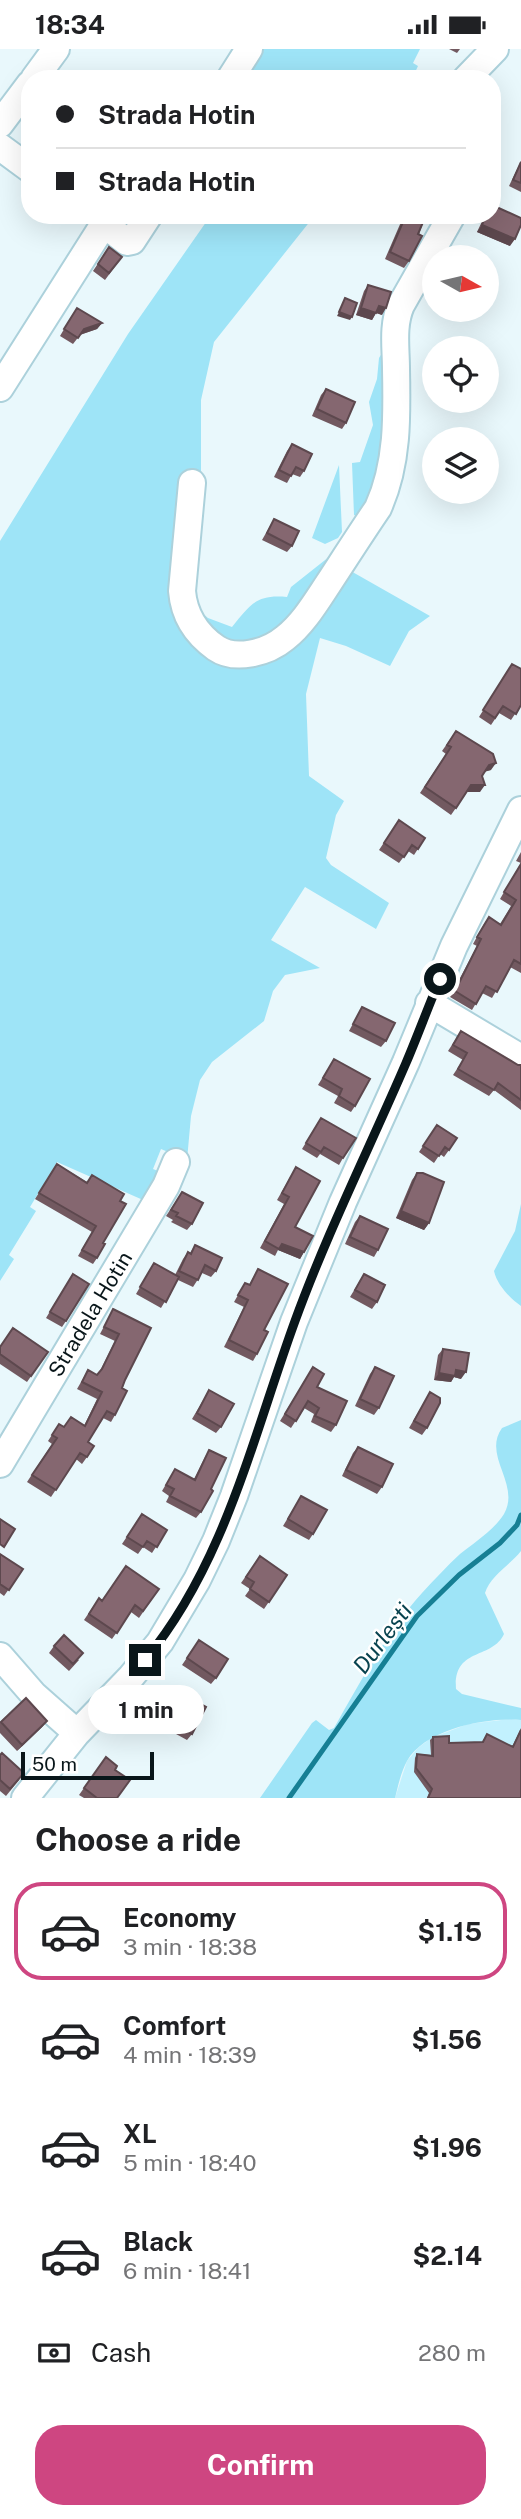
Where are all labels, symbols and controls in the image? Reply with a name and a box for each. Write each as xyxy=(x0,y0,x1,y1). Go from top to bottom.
text: 18:34 xyxy=(35,9,105,40)
text: Strada Hotin xyxy=(98,99,255,130)
text: Strada Hotin xyxy=(98,166,255,197)
north arrow xyxy=(422,245,499,322)
map controls xyxy=(422,245,499,504)
button: locate xyxy=(422,336,499,413)
button: layers xyxy=(422,427,499,504)
route start xyxy=(424,963,456,995)
street label: Stradela Hotin xyxy=(43,1247,137,1381)
water label: Durlești xyxy=(347,1597,417,1679)
route end xyxy=(129,1644,161,1676)
callout: 1 min xyxy=(87,1685,203,1733)
text: 1 min xyxy=(118,1696,174,1723)
scale bar xyxy=(21,1749,154,1781)
text: 50 m xyxy=(32,1753,77,1775)
text: Choose a ride xyxy=(35,1821,241,1858)
icon: car xyxy=(39,1900,102,1963)
text: Economy xyxy=(123,1902,236,1933)
text: $1.15 xyxy=(417,1916,482,1947)
text: 3 min · 18:38 xyxy=(123,1933,257,1960)
icon: car xyxy=(39,2008,102,2071)
text: Comfort xyxy=(123,2010,226,2041)
text: $1.56 xyxy=(411,2024,482,2055)
text: 4 min · 18:39 xyxy=(123,2041,257,2068)
icon: car xyxy=(39,2116,102,2179)
text: XL xyxy=(123,2118,157,2149)
text: $1.96 xyxy=(412,2132,482,2163)
text: 5 min · 18:40 xyxy=(123,2149,256,2176)
icon: car xyxy=(39,2224,102,2287)
text: Black xyxy=(123,2226,193,2257)
text: $2.14 xyxy=(413,2240,482,2271)
text: 6 min · 18:41 xyxy=(123,2257,251,2284)
icon: cash xyxy=(35,2334,73,2372)
text: Cash xyxy=(91,2337,151,2368)
text: 280 m xyxy=(418,2339,486,2366)
button: Confirm xyxy=(35,2425,486,2505)

